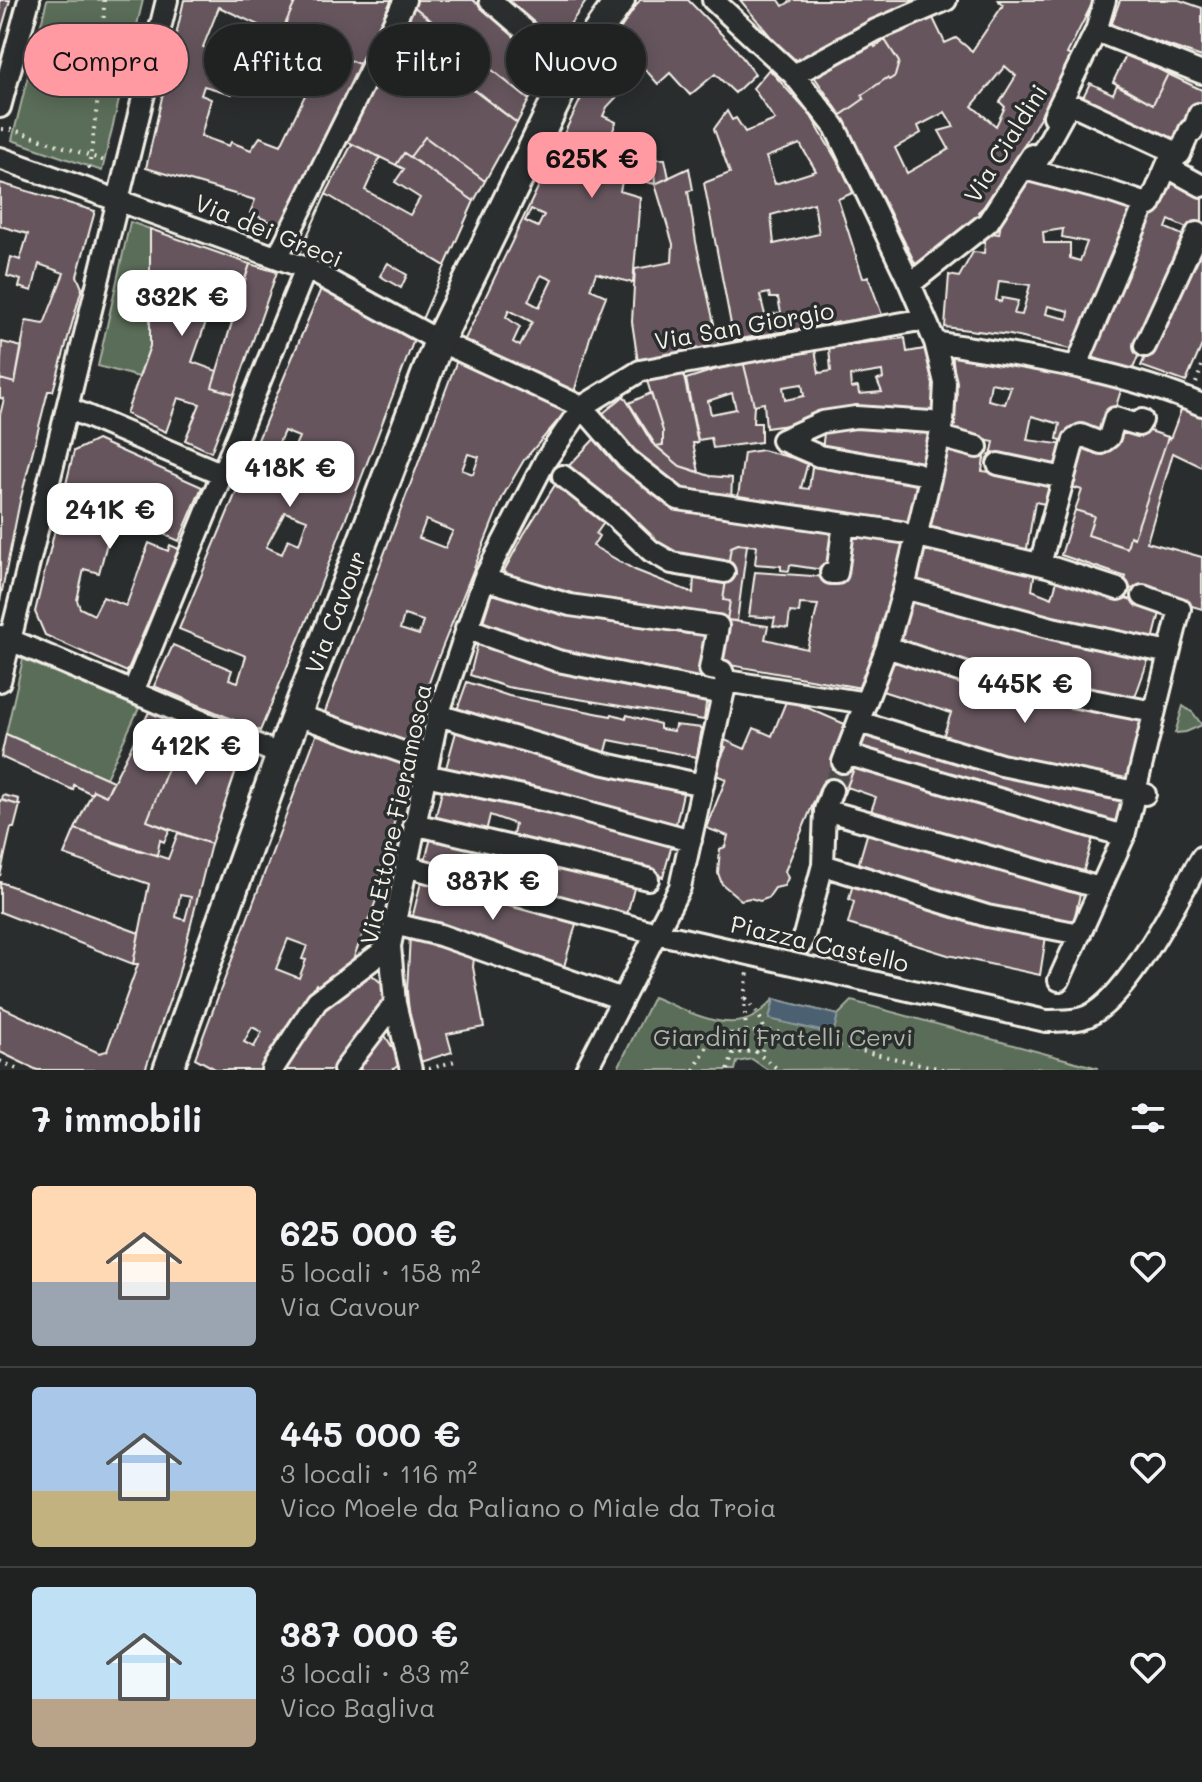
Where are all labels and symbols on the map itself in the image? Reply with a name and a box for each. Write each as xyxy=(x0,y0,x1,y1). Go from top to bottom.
street label: Via Cialdini xyxy=(956,78,1054,208)
pin: 625K € xyxy=(527,132,657,200)
street label: Via dei Greci xyxy=(191,186,347,274)
pin: 332K € xyxy=(117,270,247,338)
street label: Via San Giorgio xyxy=(652,294,836,356)
pin: 418K € xyxy=(225,441,355,509)
pin: 241K € xyxy=(45,483,175,551)
street label: Via Cavour xyxy=(297,546,373,678)
pin: 445K € xyxy=(960,657,1090,725)
street label: Via Ettore Fieramosca xyxy=(352,681,438,947)
pin: 412K € xyxy=(131,719,261,787)
pin: 387K € xyxy=(428,854,558,922)
street label: Piazza Castello xyxy=(728,907,912,979)
park label: Giardini Fratelli Cervi xyxy=(653,1021,913,1052)

